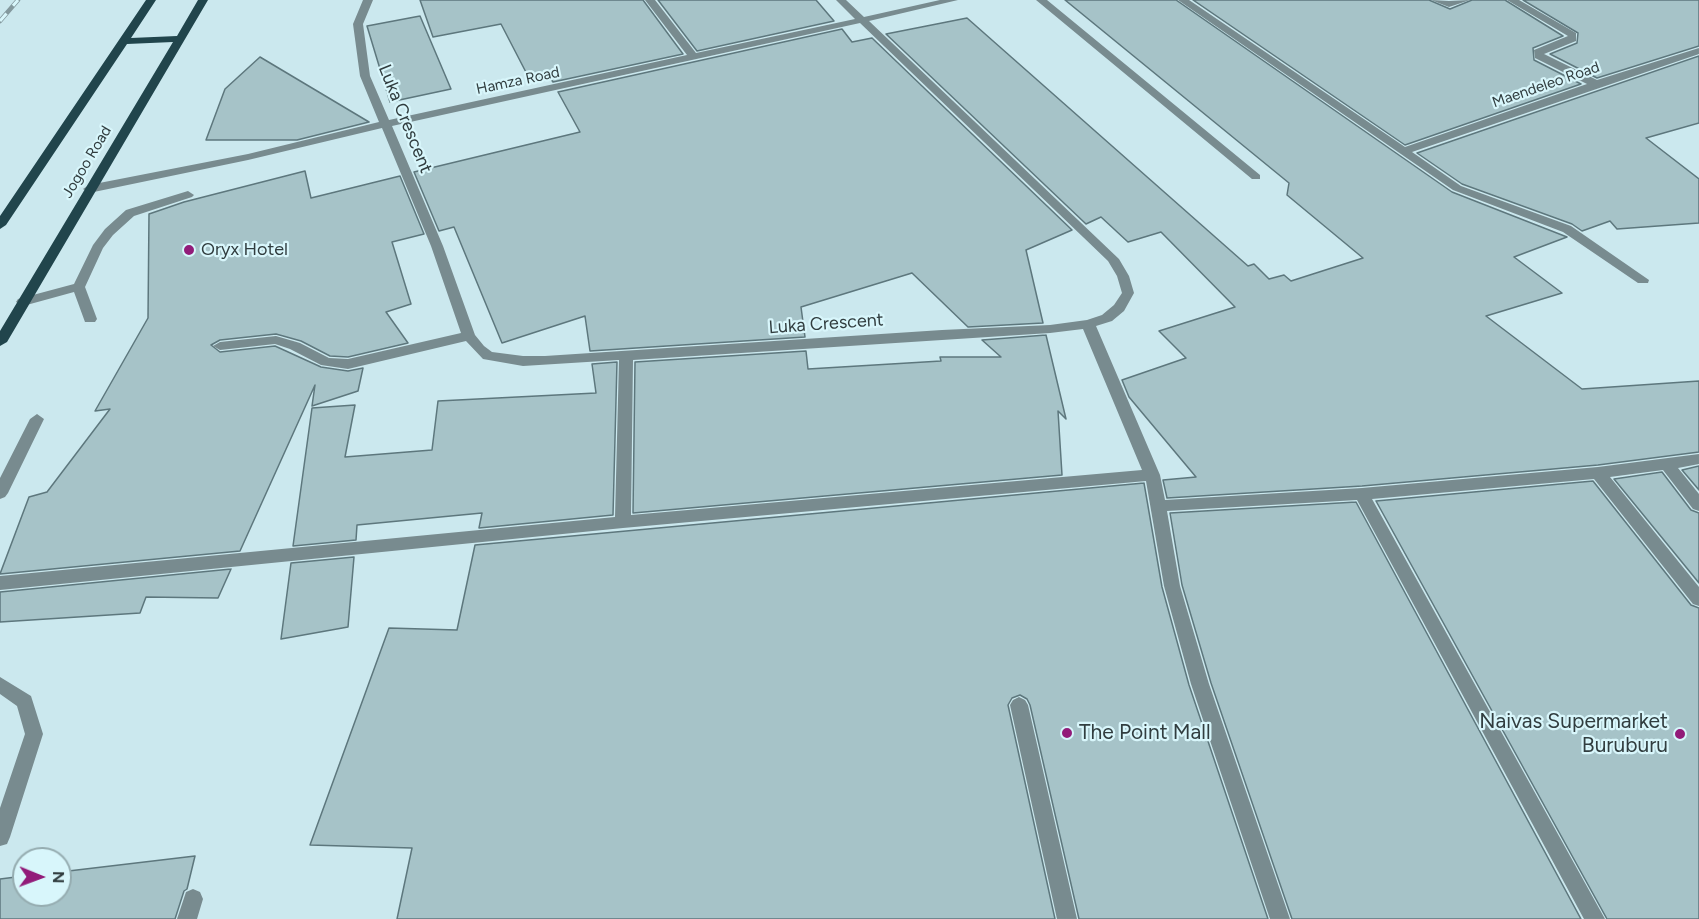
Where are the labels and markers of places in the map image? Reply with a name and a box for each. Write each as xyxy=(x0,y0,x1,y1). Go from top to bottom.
place label: Oryx Hotel xyxy=(201,239,288,261)
marker: Oryx Hotel xyxy=(182,243,196,257)
place label: Naivas Supermarket Buruburu xyxy=(1479,709,1668,759)
place label: The Point Mall xyxy=(1079,720,1211,746)
marker: The Point Mall xyxy=(1060,726,1074,740)
marker: Naivas Supermarket Buruburu xyxy=(1673,727,1687,741)

